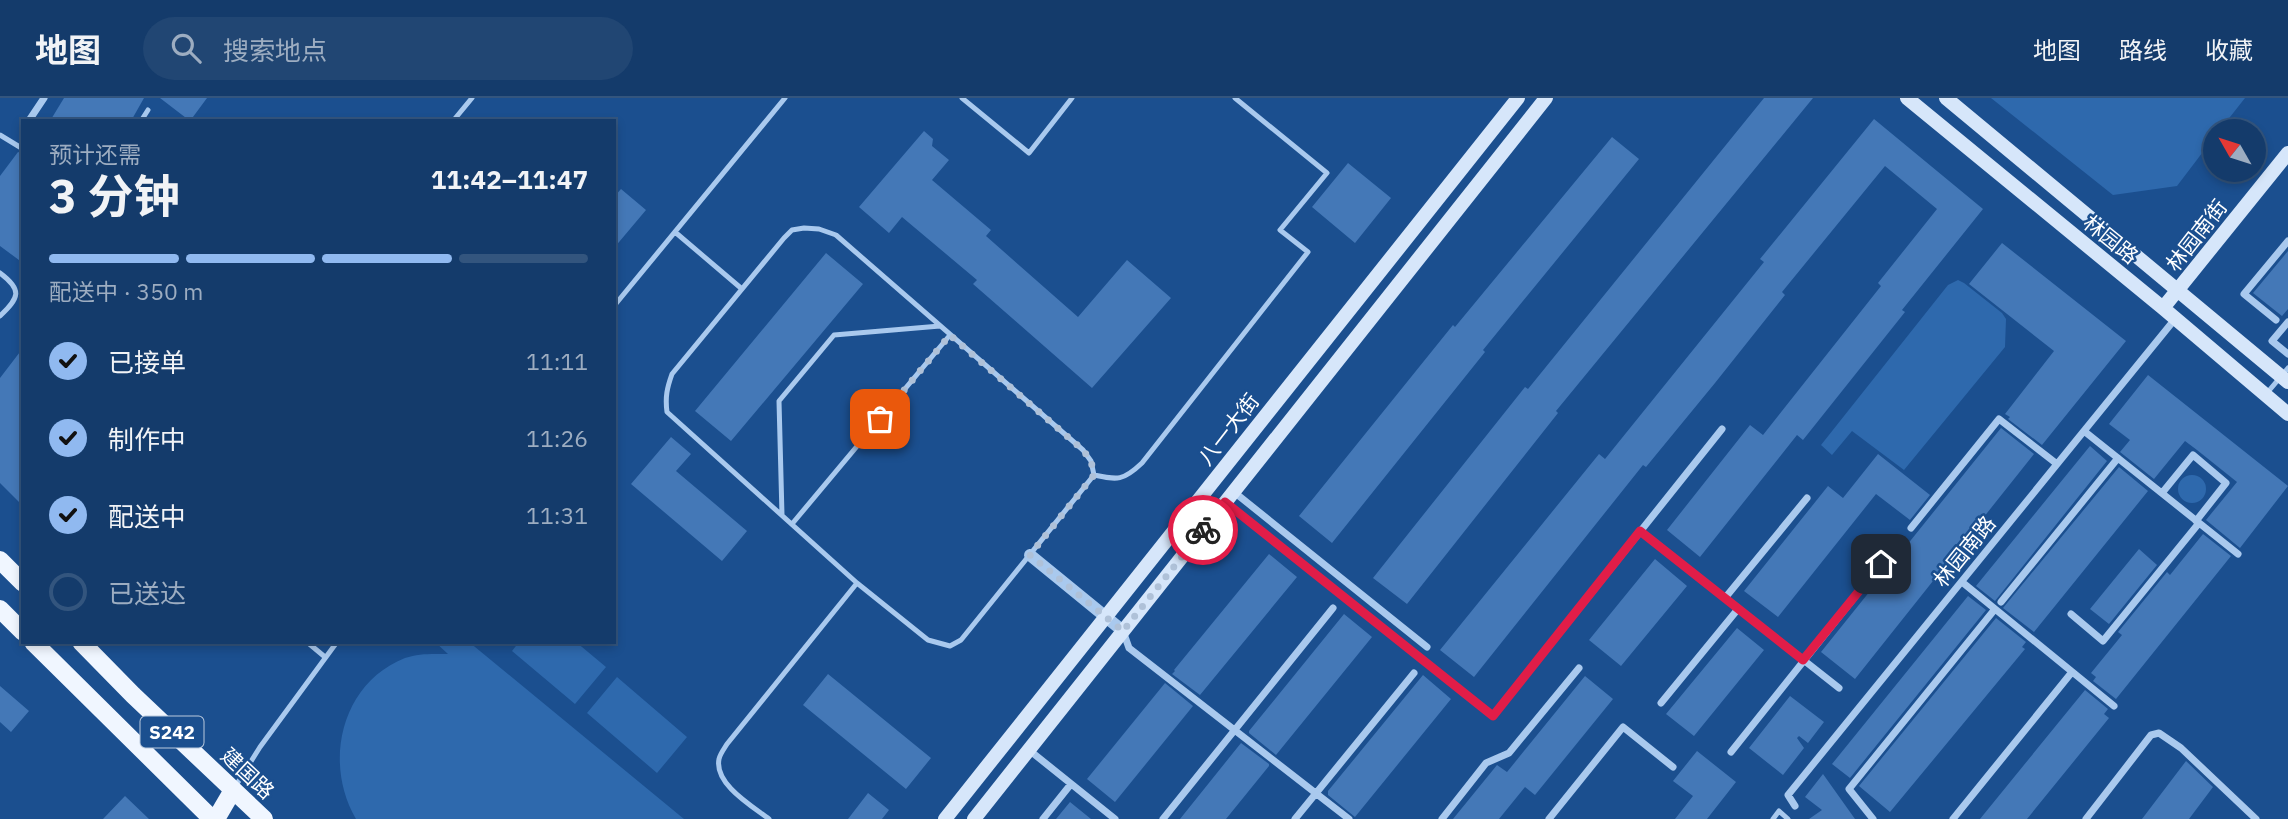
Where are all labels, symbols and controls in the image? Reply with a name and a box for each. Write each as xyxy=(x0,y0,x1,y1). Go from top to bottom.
search box xyxy=(143,17,633,80)
text: 地图 xyxy=(35,28,101,71)
icon: search xyxy=(167,29,205,67)
text: 搜索地点 xyxy=(223,33,327,67)
text: 地图 xyxy=(2033,34,2081,66)
text: 路线 xyxy=(2119,34,2167,66)
text: 收藏 xyxy=(2205,34,2253,66)
north arrow xyxy=(2203,119,2266,182)
map controls xyxy=(2203,119,2266,182)
text: 预计还需 xyxy=(49,139,141,169)
text: 11:42–11:47 xyxy=(431,162,588,196)
text: 3 分钟 xyxy=(49,166,179,226)
street label: 林园南街 xyxy=(2159,193,2233,277)
street label: 林园路 xyxy=(2078,208,2144,270)
text: 配送中 · 350 m xyxy=(49,276,203,306)
icon: check xyxy=(49,342,87,380)
text: 已接单 xyxy=(108,345,186,379)
text: 11:11 xyxy=(526,346,588,376)
street label: 八一大街 xyxy=(1191,387,1265,471)
pin xyxy=(850,389,910,449)
icon: bag xyxy=(861,400,899,438)
icon: check xyxy=(49,419,87,457)
text: 制作中 xyxy=(108,422,186,456)
text: 11:26 xyxy=(526,423,588,453)
courier xyxy=(1168,495,1238,565)
icon: check xyxy=(49,496,87,534)
text: 配送中 xyxy=(108,499,186,533)
text: 11:31 xyxy=(526,500,588,530)
street label: 林园南路 xyxy=(1927,510,2001,592)
icon: bike xyxy=(1184,511,1222,549)
pin xyxy=(1851,534,1911,594)
icon: home xyxy=(1862,545,1900,583)
text: 已送达 xyxy=(108,576,186,610)
road number: S242 xyxy=(140,716,204,748)
street label: 建国路 xyxy=(215,741,281,805)

